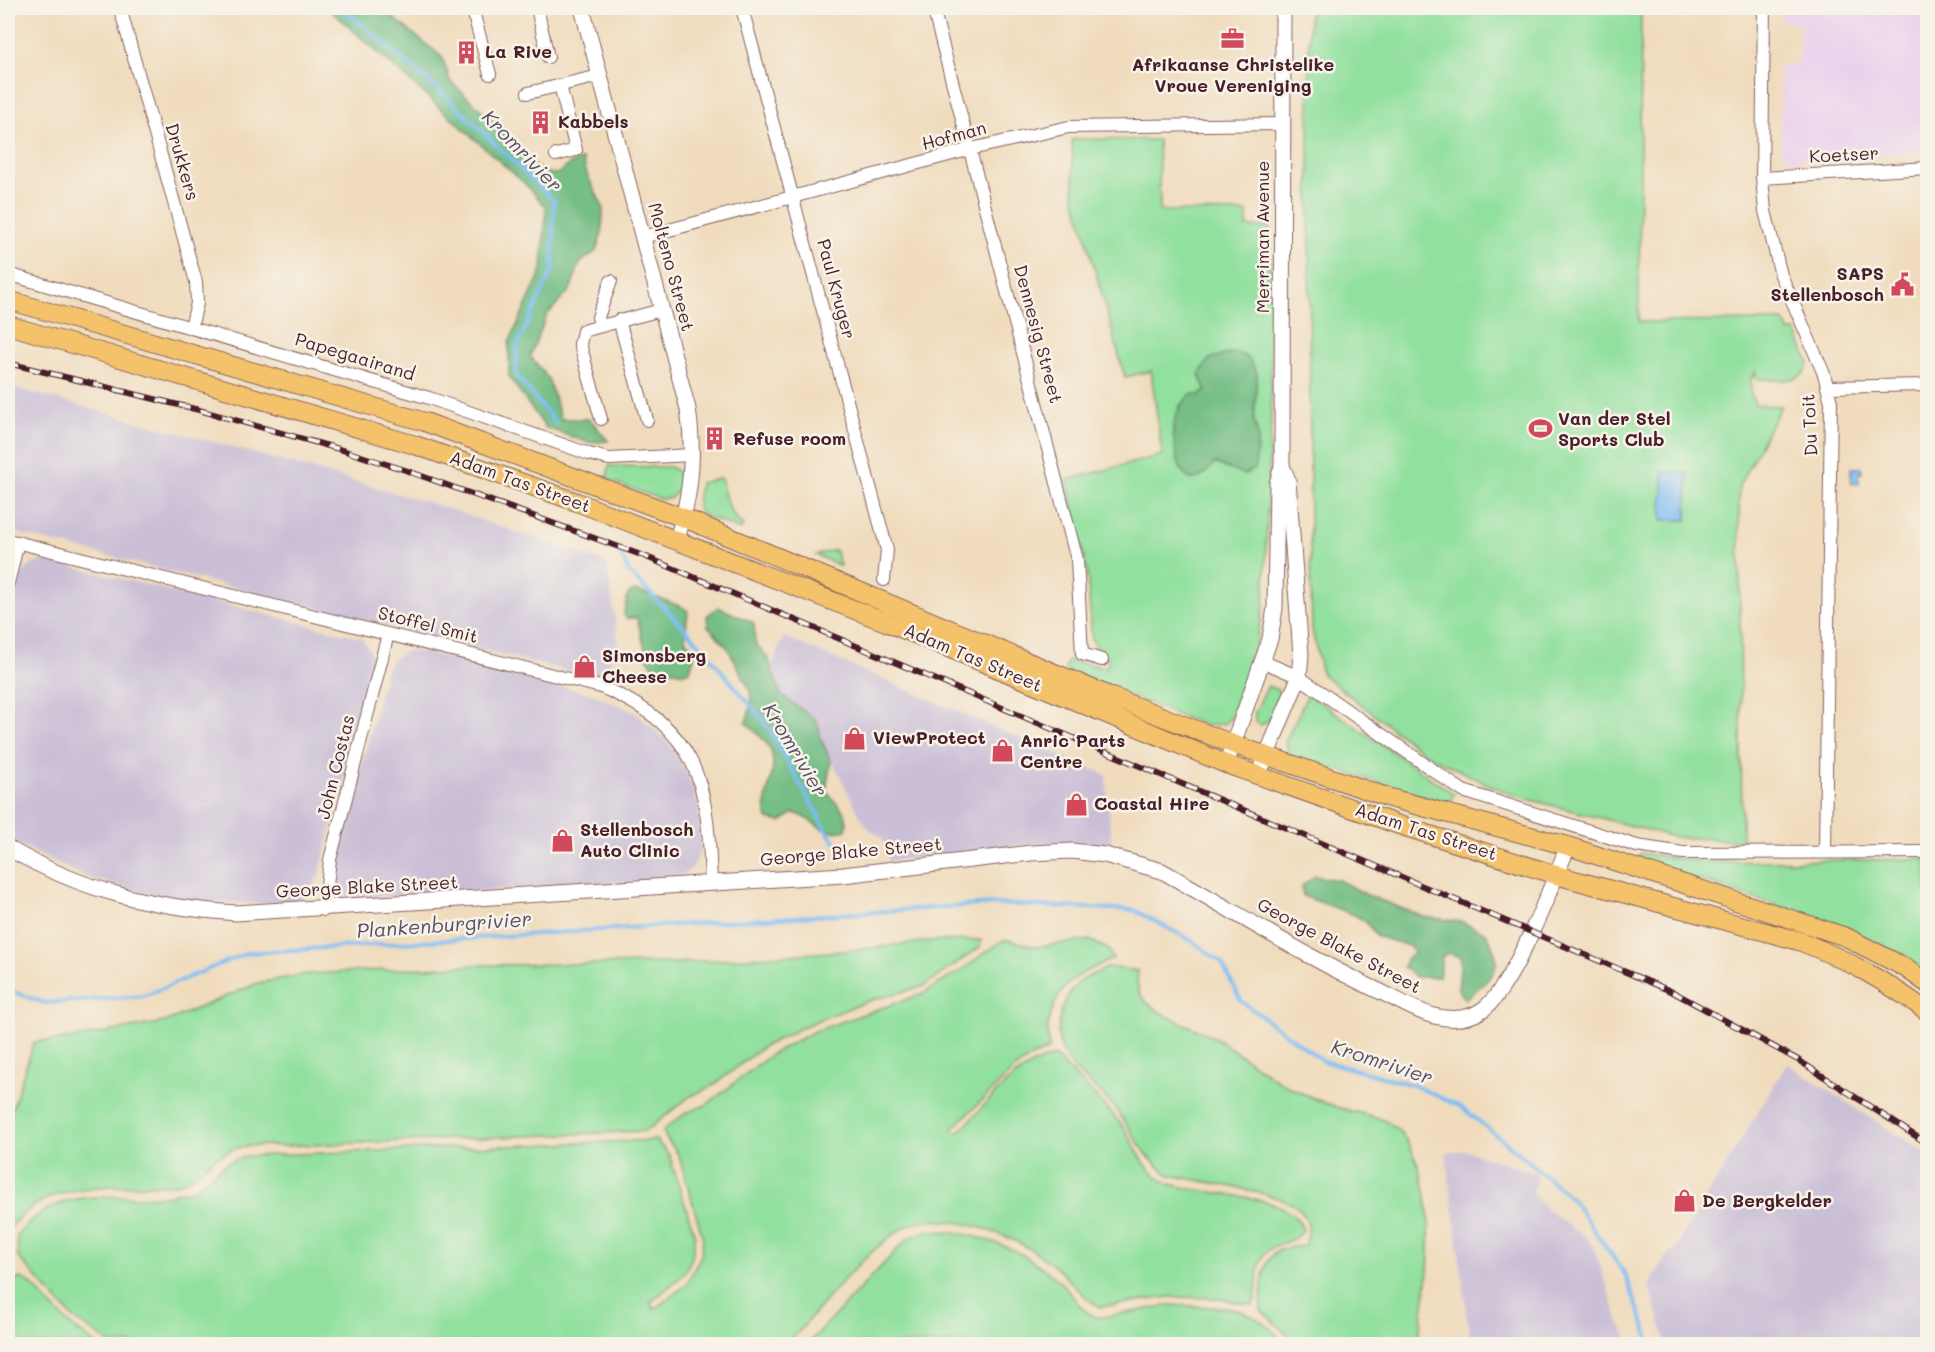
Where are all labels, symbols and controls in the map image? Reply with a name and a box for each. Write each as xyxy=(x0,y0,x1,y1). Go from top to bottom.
office icon: Afrikaanse Christelike Vroue Vereniging xyxy=(1220,26,1246,52)
building icon: La Rive xyxy=(454,39,480,65)
place label: La Rive xyxy=(485,39,552,63)
place label: Afrikaanse Christelike Vroue Vereniging xyxy=(1132,52,1335,97)
water label: Kromrivier xyxy=(477,103,569,197)
building icon: Kabbels xyxy=(527,109,553,135)
place label: Kabbels xyxy=(558,109,628,133)
street label: Hofman xyxy=(919,115,989,155)
street label: Drukkers xyxy=(160,120,205,203)
street label: Koetser xyxy=(1809,140,1879,168)
street label: Merriman Avenue xyxy=(1250,161,1274,313)
street label: Molteno Street xyxy=(643,200,701,334)
street label: Paul Kruger xyxy=(812,236,862,341)
place label: SAPS Stellenbosch xyxy=(1771,261,1884,306)
street label: Dennesig Street xyxy=(1009,262,1069,406)
public building icon: SAPS Stellenbosch xyxy=(1889,271,1915,297)
street label: Papegaairand xyxy=(292,326,418,386)
street label: Du Toit xyxy=(1795,393,1823,457)
place label: Van der Stel Sports Club xyxy=(1558,406,1671,451)
sports icon: Van der Stel Sports Club xyxy=(1527,416,1553,442)
building icon: Refuse room xyxy=(702,426,728,452)
place label: Refuse room xyxy=(733,426,846,450)
street label: Adam Tas Street xyxy=(447,444,594,518)
street label: Stoffel Smit xyxy=(376,600,481,648)
street label: Adam Tas Street xyxy=(900,617,1046,697)
place label: Simonsberg Cheese xyxy=(602,643,707,688)
shop icon: Simonsberg Cheese xyxy=(571,653,597,679)
water label: Kromrivier xyxy=(758,698,834,801)
street label: John Costas xyxy=(310,712,360,821)
shop icon: ViewProtect xyxy=(842,725,868,751)
place label: ViewProtect xyxy=(873,725,986,749)
place label: Anric Parts Centre xyxy=(1020,728,1125,773)
shop icon: Anric Parts Centre xyxy=(989,738,1015,764)
shop icon: Coastal Hire xyxy=(1063,791,1089,817)
place label: Coastal Hire xyxy=(1094,791,1210,815)
street label: Adam Tas Street xyxy=(1352,797,1501,865)
place label: Stellenbosch Auto Clinic xyxy=(580,817,693,862)
shop icon: Stellenbosch Auto Clinic xyxy=(549,827,575,853)
street label: George Blake Street xyxy=(759,831,943,871)
street label: George Blake Street xyxy=(275,869,459,903)
street label: George Blake Street xyxy=(1253,892,1426,998)
water label: Plankenburgrivier xyxy=(356,905,532,943)
water label: Kromrivier xyxy=(1328,1032,1436,1090)
shop icon: De Bergkelder xyxy=(1671,1188,1697,1214)
place label: De Bergkelder xyxy=(1702,1188,1832,1212)

